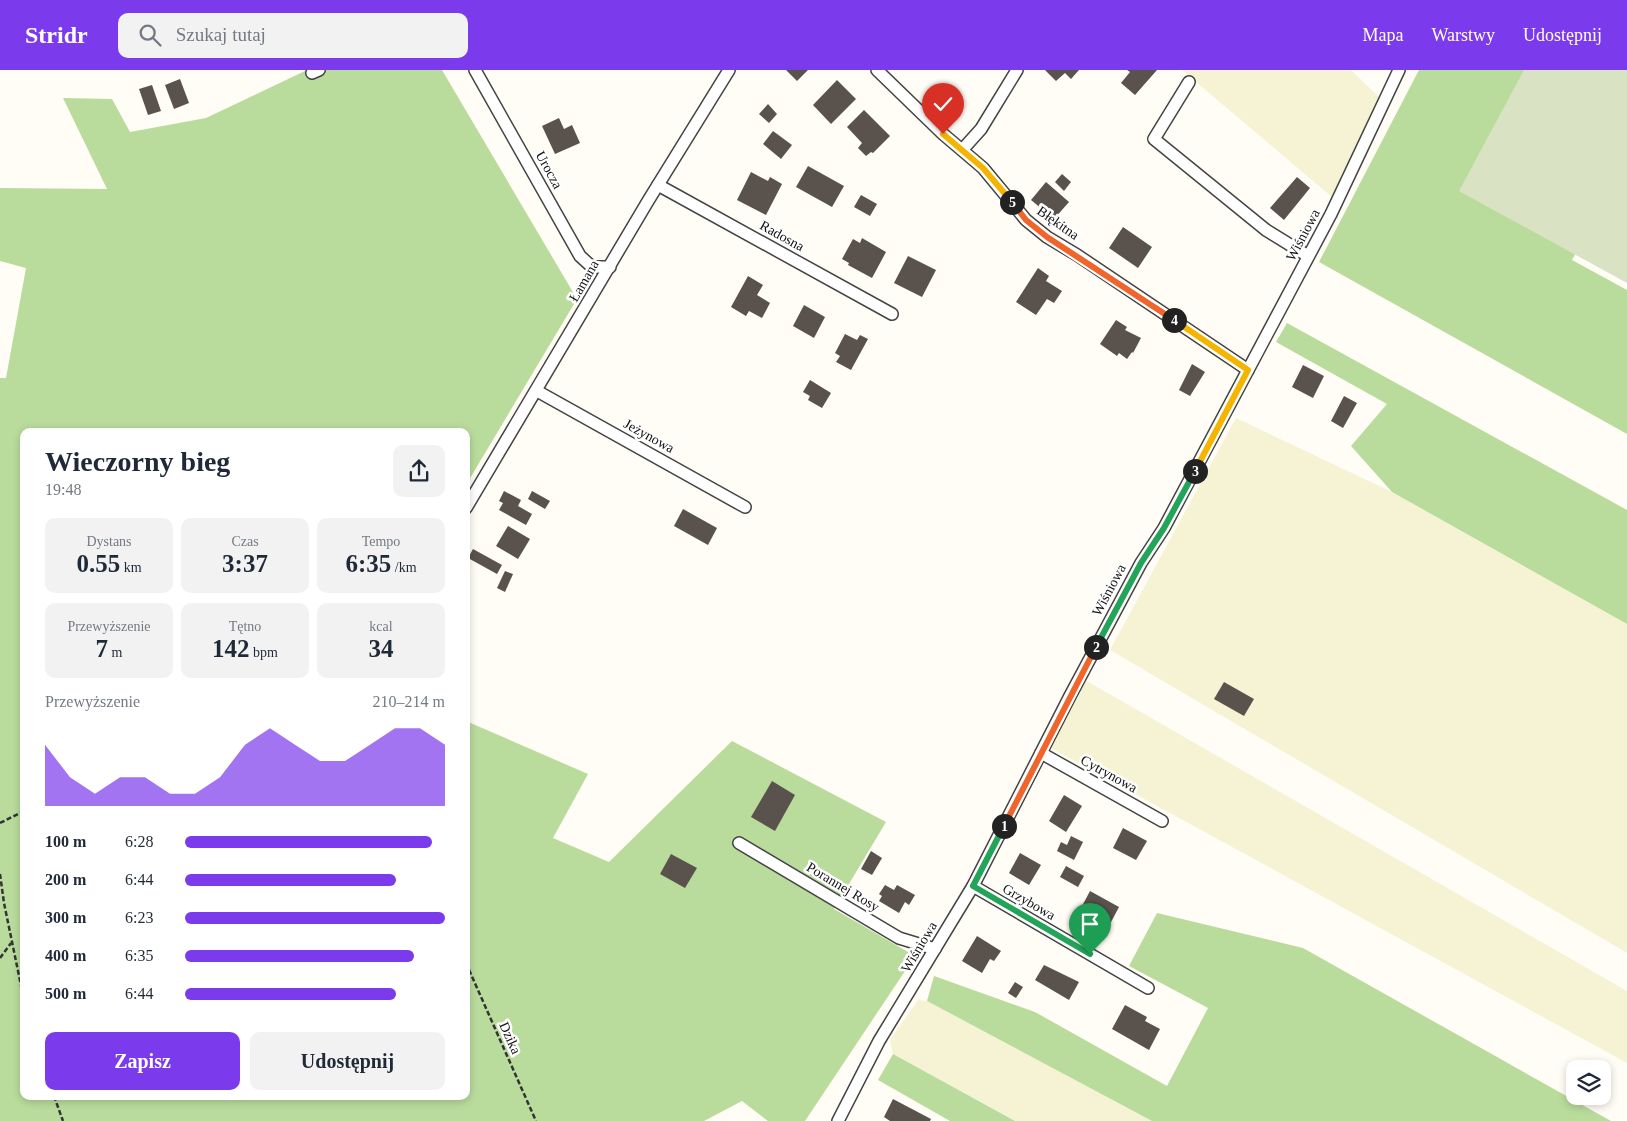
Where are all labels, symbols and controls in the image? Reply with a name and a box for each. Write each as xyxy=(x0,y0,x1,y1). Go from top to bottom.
search box xyxy=(118,13,468,58)
icon: search xyxy=(136,21,164,49)
text: Stridr xyxy=(25,22,88,48)
text: Szukaj tutaj xyxy=(176,24,266,45)
text: Mapa xyxy=(1362,25,1403,45)
text: Warstwy xyxy=(1431,25,1495,45)
text: Udostępnij xyxy=(1523,25,1602,45)
pin xyxy=(922,83,964,134)
icon: check xyxy=(929,90,957,118)
street label: Urocza xyxy=(533,149,566,192)
pin: 5 xyxy=(1000,190,1024,214)
text: 5 xyxy=(1009,195,1016,210)
street label: Błękitna xyxy=(1034,203,1082,243)
street label: Wiśniowa xyxy=(1283,206,1323,263)
street label: Radosna xyxy=(757,218,807,255)
street label: Łamana xyxy=(566,257,602,304)
pin: 4 xyxy=(1162,308,1186,332)
text: 4 xyxy=(1171,313,1178,328)
street label: Jeżynowa xyxy=(621,416,677,456)
button: share xyxy=(393,445,445,497)
text: Wieczorny bieg xyxy=(45,446,230,477)
pin: 3 xyxy=(1182,458,1208,484)
text: 3 xyxy=(1192,464,1199,479)
text: 19:48 xyxy=(45,481,81,498)
text: Dystans xyxy=(86,534,132,549)
text: Czas xyxy=(231,534,259,549)
text: Tempo xyxy=(362,534,400,549)
text: 0.55 xyxy=(76,550,120,577)
text: 3:37 xyxy=(222,550,268,577)
text: 6:35 xyxy=(345,550,391,577)
text: km xyxy=(120,560,142,575)
text: /km xyxy=(391,560,417,575)
street label: Wiśniowa xyxy=(1089,561,1129,618)
text: Przewyższenie xyxy=(67,619,151,634)
text: Tętno xyxy=(229,619,261,634)
text: kcal xyxy=(369,619,393,634)
pin: 2 xyxy=(1084,634,1108,660)
text: 7 xyxy=(96,635,108,662)
text: 142 xyxy=(212,635,250,662)
text: 34 xyxy=(369,635,394,662)
text: 2 xyxy=(1093,640,1100,655)
text: m xyxy=(108,645,122,660)
text: bpm xyxy=(250,645,278,660)
text: Przewyższenie xyxy=(45,693,140,710)
text: 210–214 m xyxy=(373,693,445,710)
street label: Cytrynowa xyxy=(1078,752,1141,796)
pin: 1 xyxy=(992,814,1016,838)
text: 1 xyxy=(1001,819,1008,834)
text: 100 m xyxy=(45,833,86,850)
text: 6:28 xyxy=(125,833,153,850)
street label: Porannej Rosy xyxy=(804,859,882,915)
text: 200 m xyxy=(45,871,86,888)
text: 6:44 xyxy=(125,871,153,888)
street label: Grzybowa xyxy=(1000,881,1059,923)
pin xyxy=(1069,903,1111,954)
text: 300 m xyxy=(45,909,86,926)
text: 6:23 xyxy=(125,909,153,926)
icon: arrive xyxy=(1076,910,1104,938)
street label: Wiśniowa xyxy=(898,918,940,975)
text: 400 m xyxy=(45,947,86,964)
text: 6:35 xyxy=(125,947,153,964)
text: 500 m xyxy=(45,985,86,1002)
text: 6:44 xyxy=(125,985,153,1002)
street label: Dzika xyxy=(496,1020,524,1057)
button: Zapisz xyxy=(45,1032,240,1090)
button: Udostępnij xyxy=(250,1032,445,1090)
map controls xyxy=(1566,1060,1611,1105)
button: layers xyxy=(1566,1060,1611,1105)

